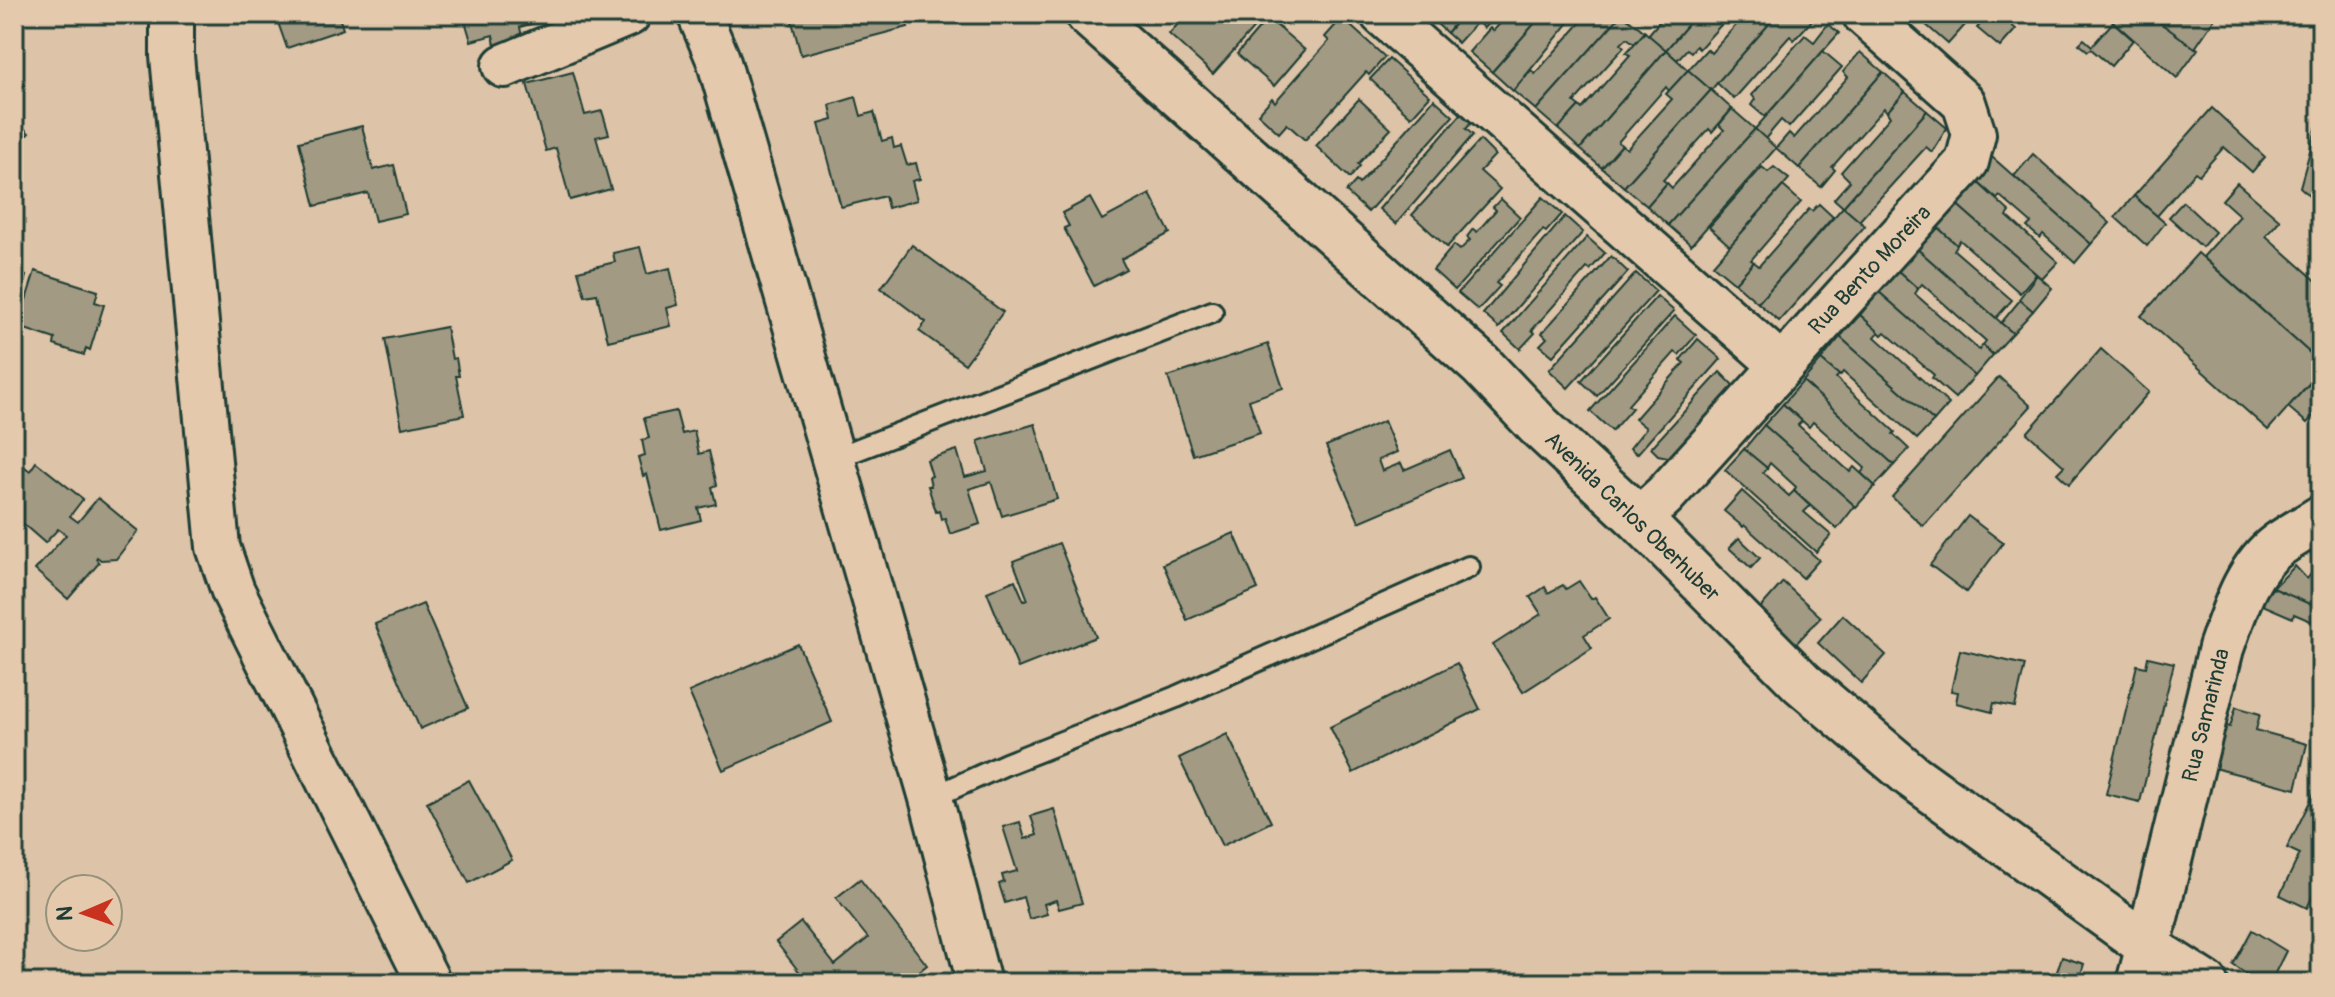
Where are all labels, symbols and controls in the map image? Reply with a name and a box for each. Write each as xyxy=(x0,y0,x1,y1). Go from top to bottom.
street label: Rua Bento Moreira xyxy=(1802,199,1937,340)
street label: Avenida Carlos Oberhuber xyxy=(1539,426,1726,608)
street label: Rua Samarinda xyxy=(2176,646,2236,785)
north arrow xyxy=(44,873,124,953)
text: N xyxy=(51,906,79,922)

